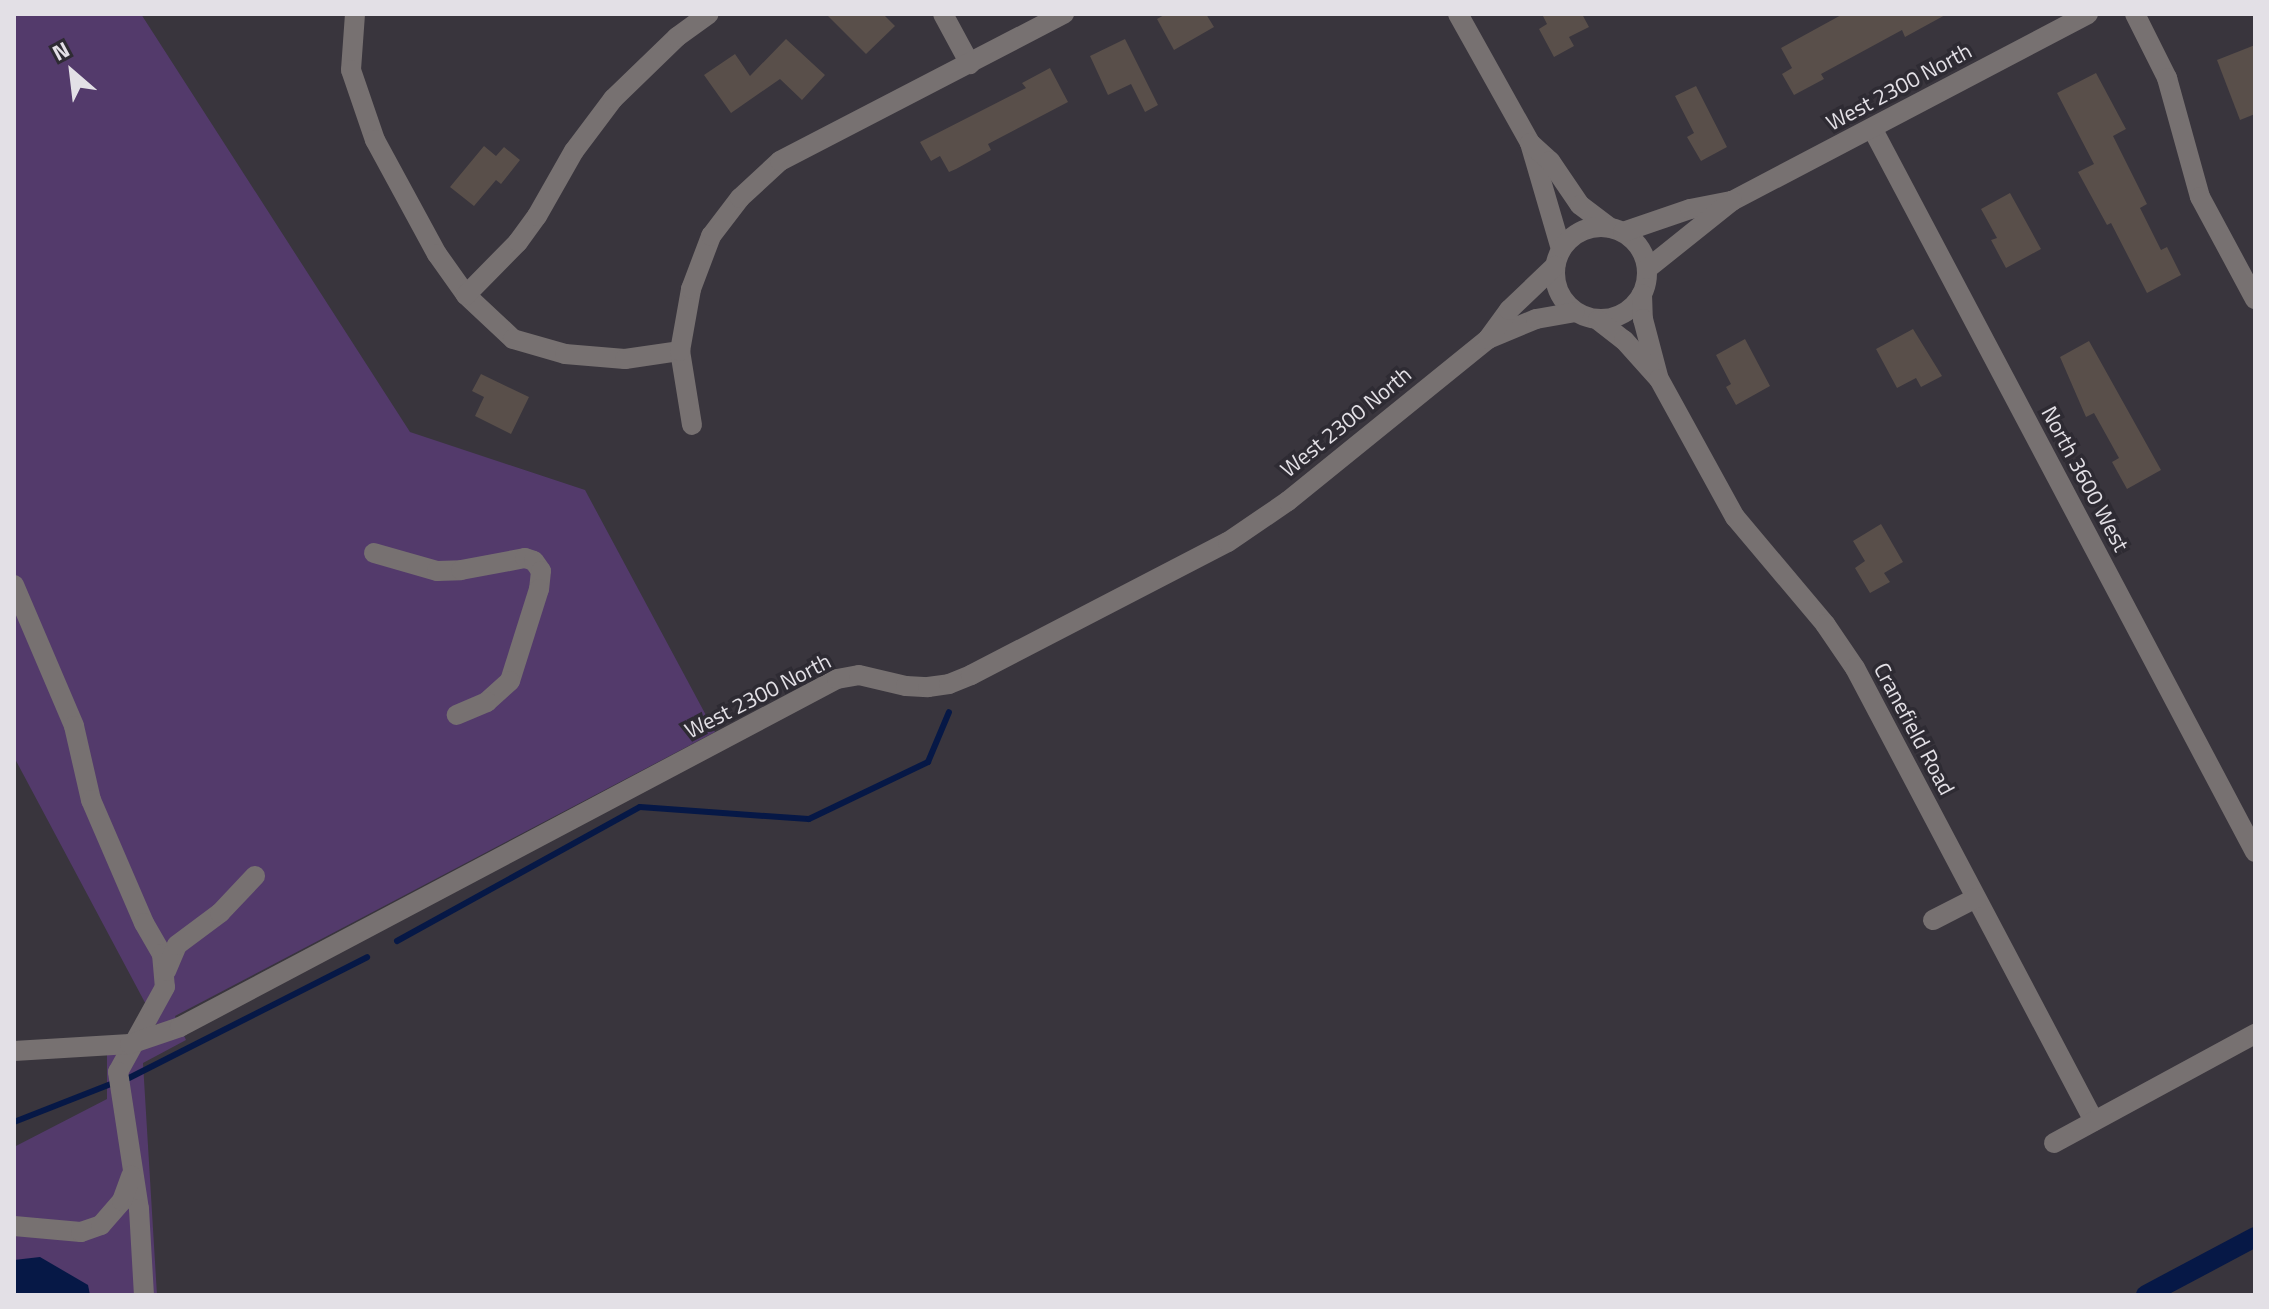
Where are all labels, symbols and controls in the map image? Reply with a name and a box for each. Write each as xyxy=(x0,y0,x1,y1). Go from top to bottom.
north arrow xyxy=(32,32,112,112)
text: N xyxy=(46,32,75,69)
street label: West 2300 North xyxy=(1822,38,1976,136)
street label: West 2300 North xyxy=(1275,361,1417,483)
street label: North 3600 West xyxy=(2036,402,2134,556)
street label: West 2300 North xyxy=(680,648,836,744)
street label: Cranefield Road xyxy=(1868,658,1960,800)

